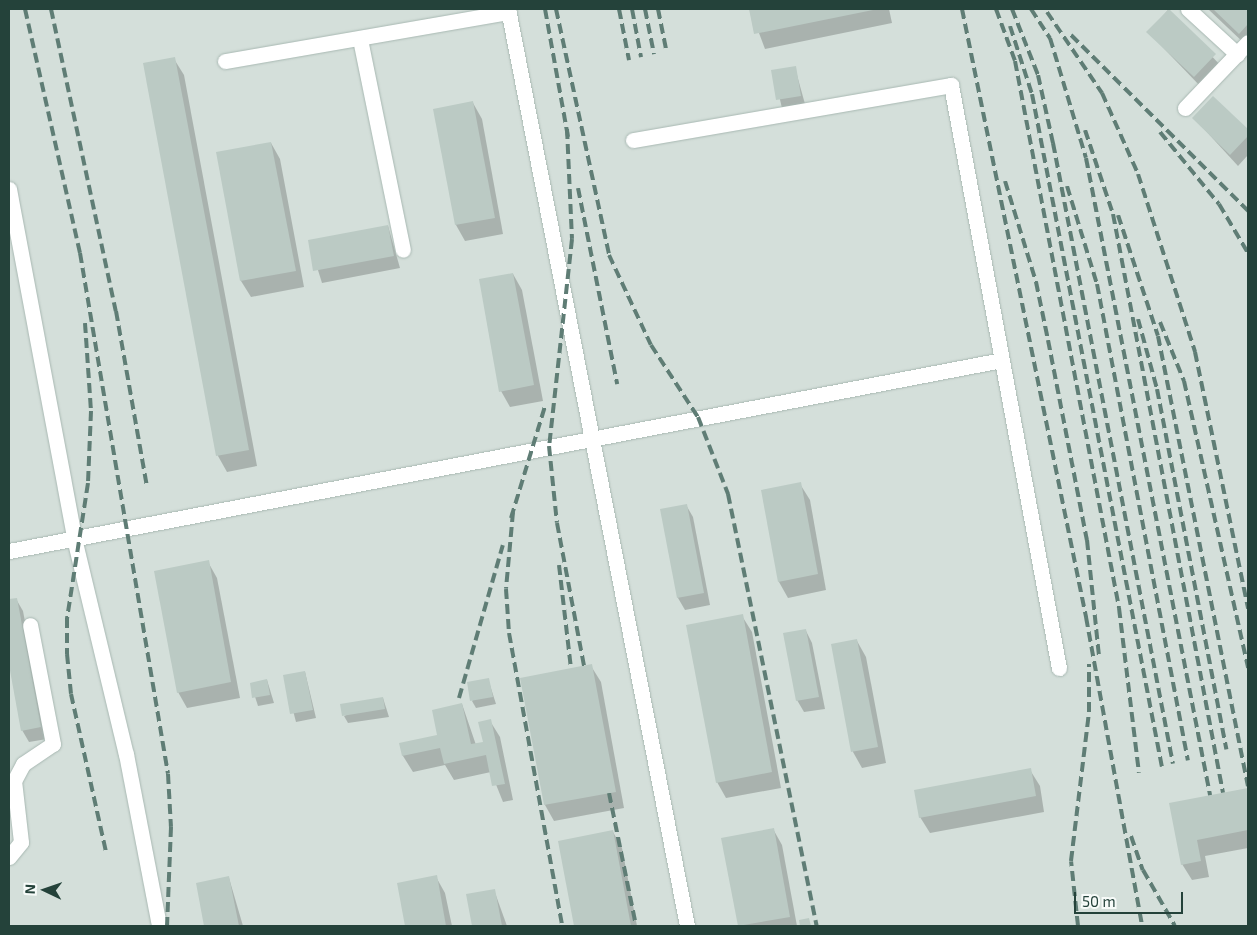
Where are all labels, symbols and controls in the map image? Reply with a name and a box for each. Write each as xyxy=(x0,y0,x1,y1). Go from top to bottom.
north arrow xyxy=(20,865,70,915)
scale bar xyxy=(1077,882,1186,914)
text: N xyxy=(21,884,38,895)
text: 50 m xyxy=(1082,892,1116,910)

